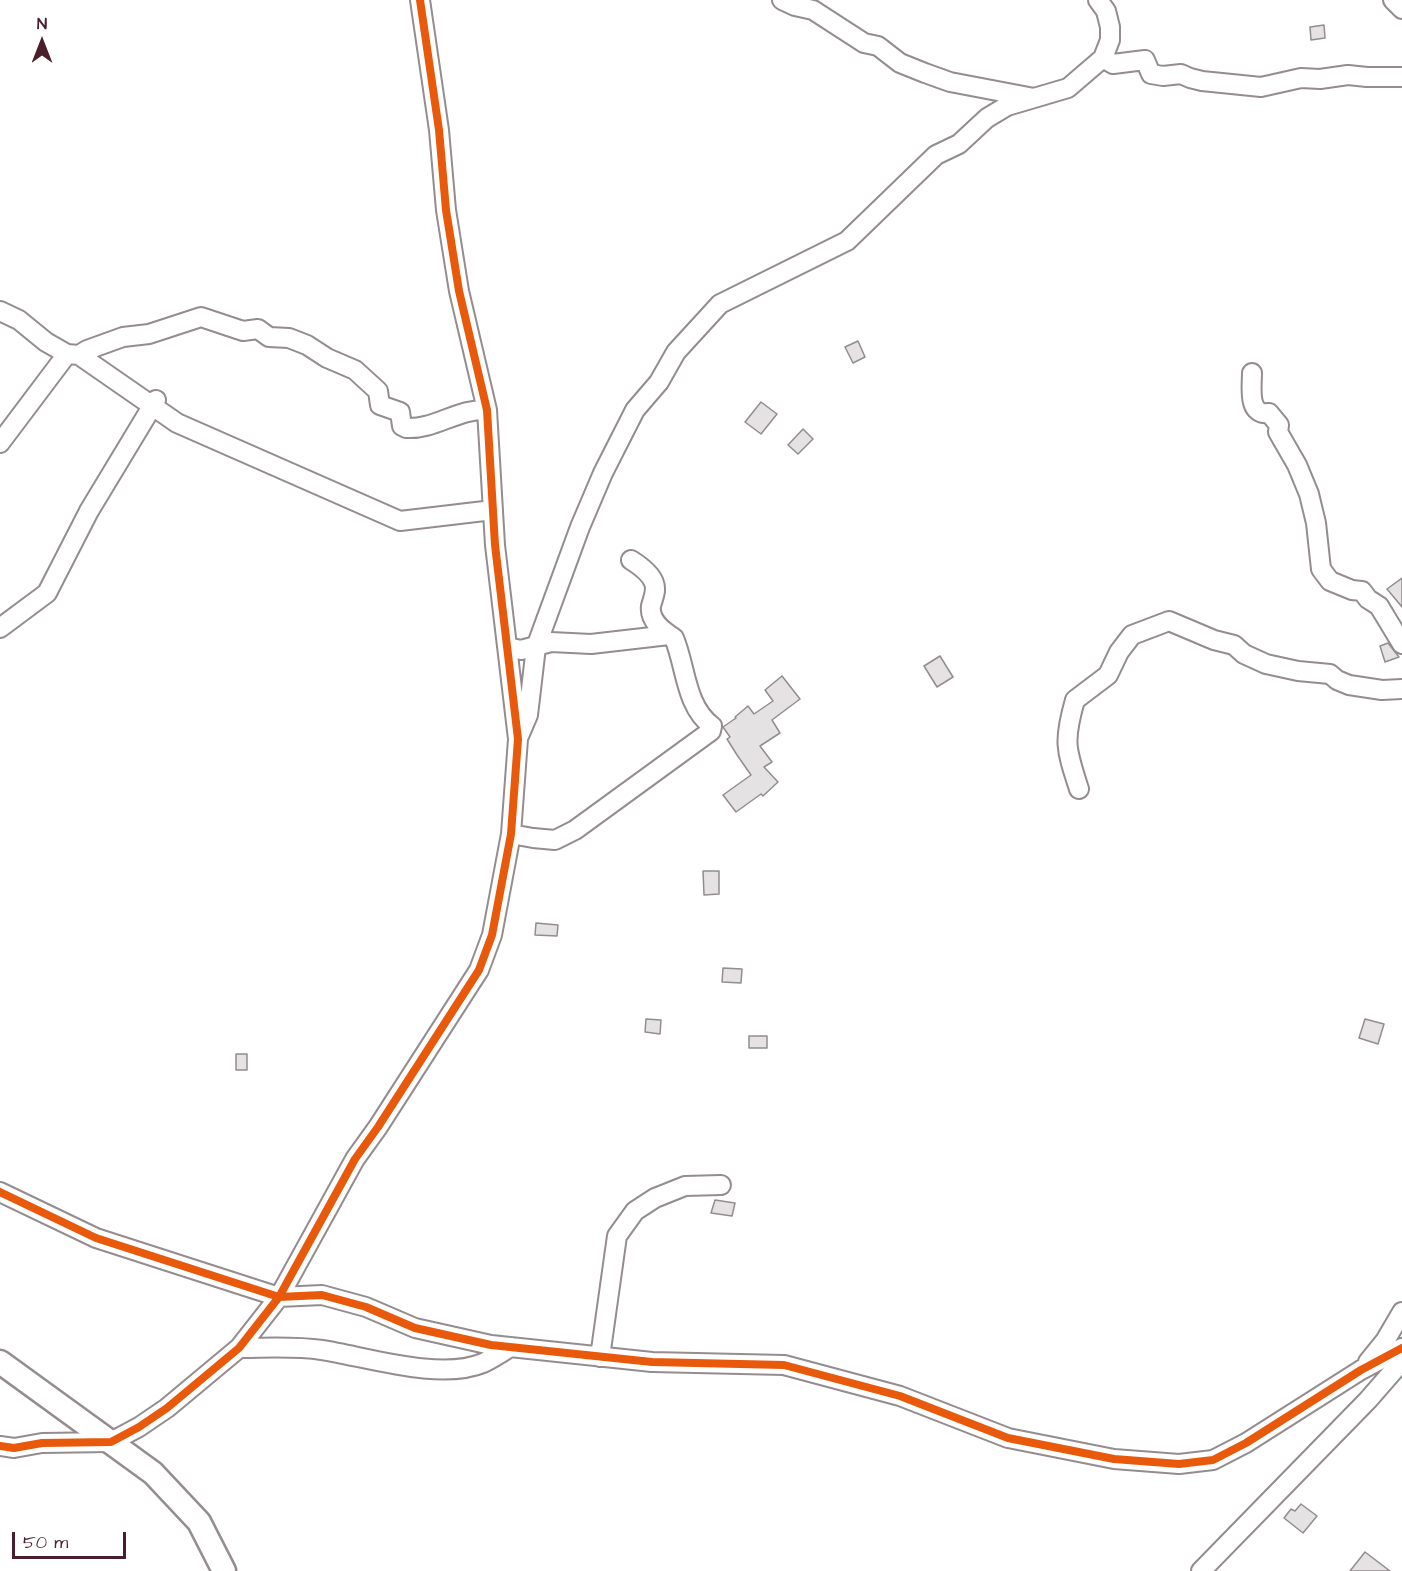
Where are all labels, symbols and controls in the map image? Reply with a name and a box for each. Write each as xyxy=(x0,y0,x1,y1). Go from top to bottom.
north arrow xyxy=(12,12,72,72)
text: N xyxy=(37,13,47,35)
scale bar xyxy=(15,1520,129,1558)
text: 50 m xyxy=(23,1530,68,1555)

